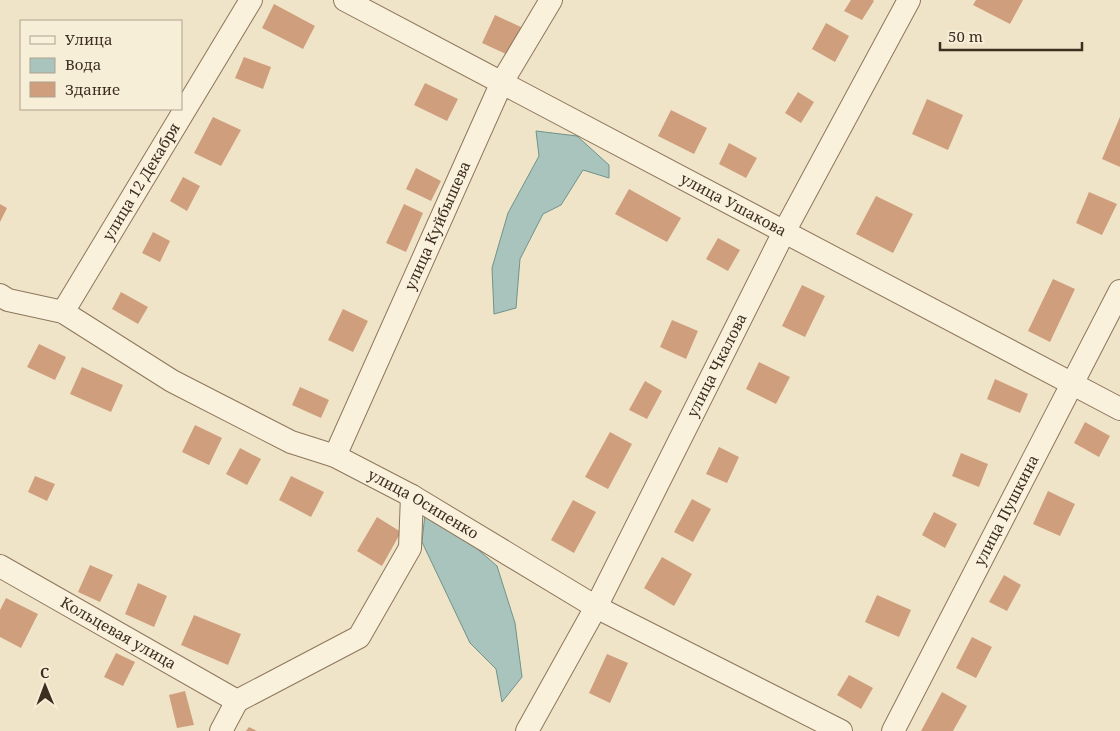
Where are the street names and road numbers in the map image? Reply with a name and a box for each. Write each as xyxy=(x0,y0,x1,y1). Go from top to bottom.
street label: улица 12 Декабря xyxy=(97,119,184,244)
street label: улица Куйбышева xyxy=(399,158,474,293)
street label: улица Ушакова xyxy=(677,168,790,240)
street label: улица Чкалова xyxy=(682,310,751,420)
street label: улица Пушкина xyxy=(969,451,1043,569)
street label: улица Осипенко xyxy=(365,464,483,543)
street label: Кольцевая улица xyxy=(57,592,180,673)

